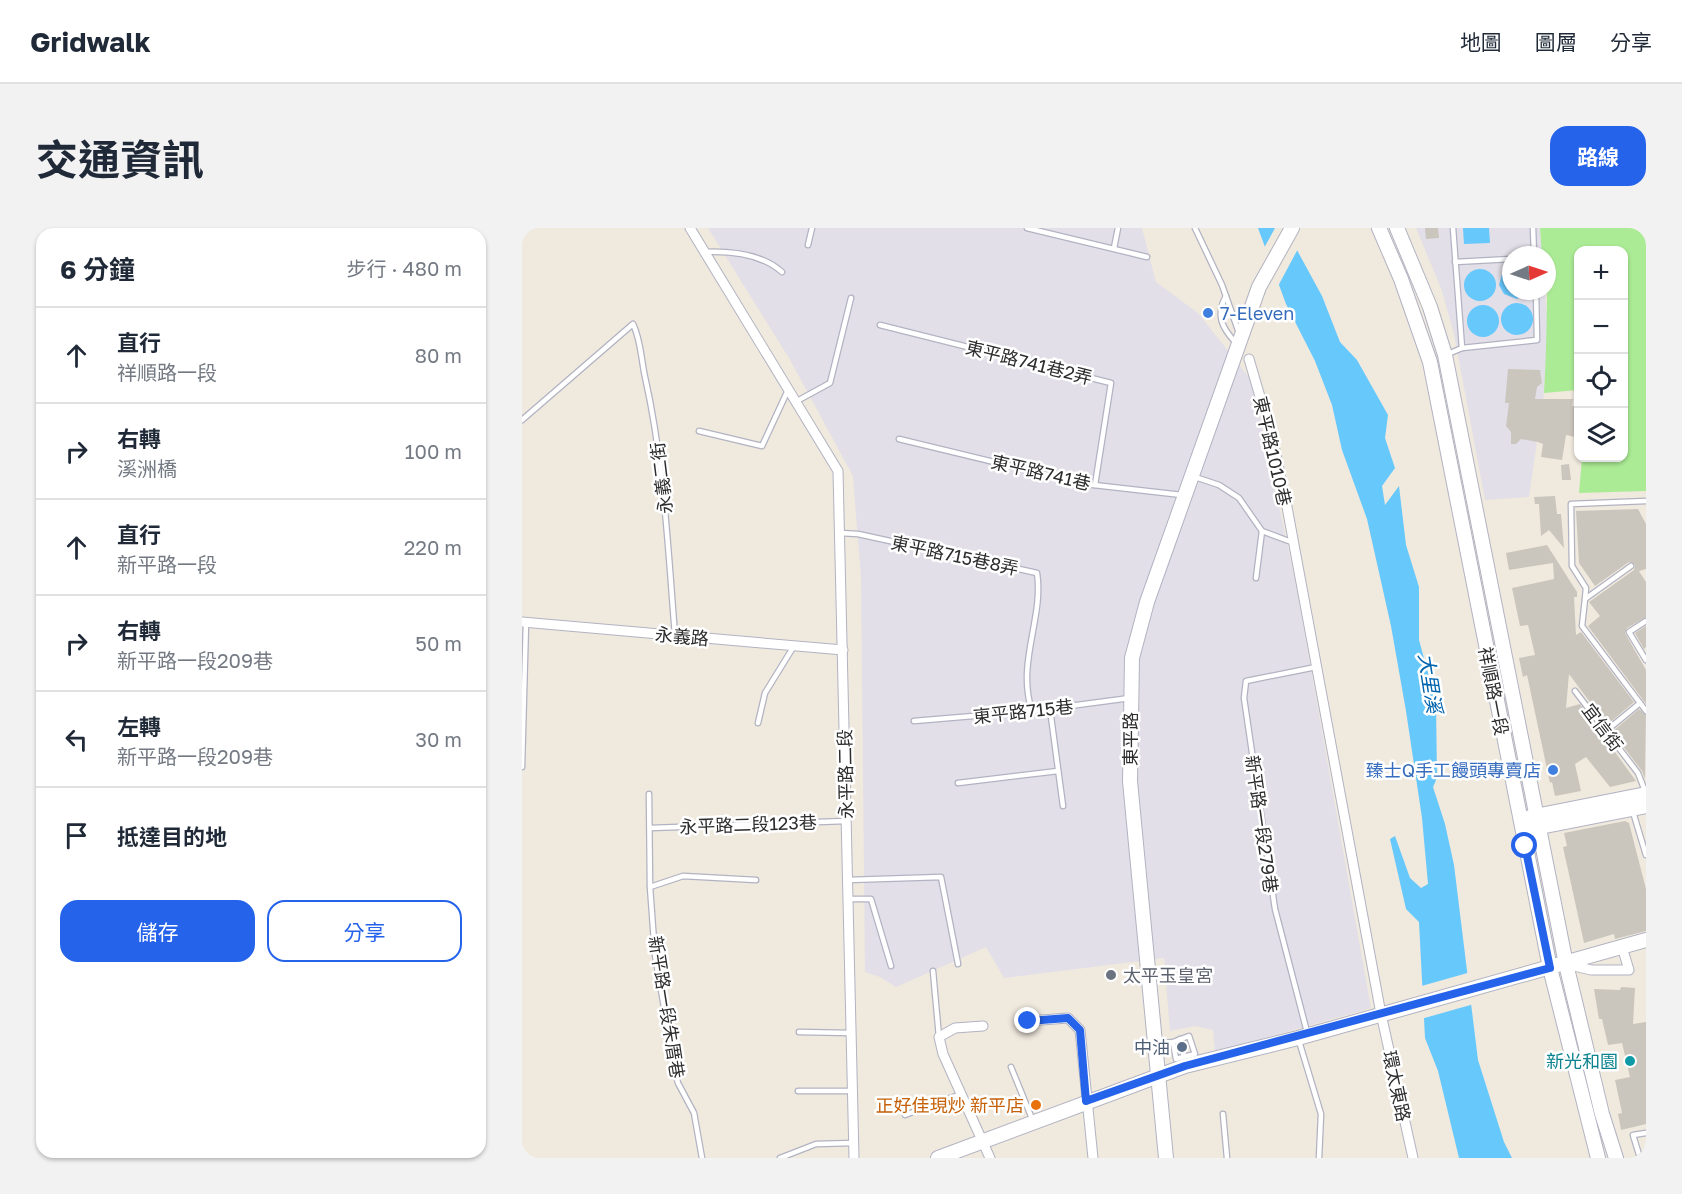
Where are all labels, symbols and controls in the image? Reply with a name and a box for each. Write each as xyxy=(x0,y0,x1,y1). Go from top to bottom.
text: Gridwalk xyxy=(30,25,151,58)
text: 地圖 xyxy=(1460,29,1502,55)
text: 圖層 xyxy=(1535,29,1577,55)
text: 分享 xyxy=(1610,29,1652,55)
button: 路線 xyxy=(1550,126,1646,186)
text: 交通資訊 xyxy=(36,134,204,184)
north arrow xyxy=(1502,246,1556,300)
map controls xyxy=(1574,246,1628,462)
button: + xyxy=(1574,246,1628,300)
text: 6 分鐘 xyxy=(60,254,135,285)
text: 步行 · 480 m xyxy=(347,256,462,280)
button: − xyxy=(1574,300,1628,354)
place label: 7-Eleven xyxy=(1220,302,1294,324)
marker: 7-Eleven xyxy=(1201,306,1215,320)
text: 直行 xyxy=(117,329,161,356)
street label: 東平路741巷2弄 xyxy=(963,336,1095,388)
icon: ahead xyxy=(60,339,93,372)
text: 80 m xyxy=(415,343,462,367)
button: locate xyxy=(1574,354,1628,408)
text: 祥順路一段 xyxy=(117,360,217,384)
street label: 東平路1010巷 xyxy=(1250,394,1296,508)
button: layers xyxy=(1574,408,1628,462)
text: 右轉 xyxy=(117,425,161,452)
icon: right xyxy=(60,435,93,468)
text: 100 m xyxy=(405,439,462,463)
street label: 永義二街 xyxy=(646,441,676,515)
street label: 東平路741巷 xyxy=(989,450,1093,494)
text: 溪洲橋 xyxy=(117,456,177,480)
text: 直行 xyxy=(117,521,161,548)
icon: ahead xyxy=(60,531,93,564)
street label: 東平路715巷8弄 xyxy=(889,531,1021,579)
text: 220 m xyxy=(404,535,462,559)
text: 新平路一段 xyxy=(117,552,217,576)
text: 右轉 xyxy=(117,617,161,644)
street label: 永義路 xyxy=(654,623,710,649)
icon: right xyxy=(60,627,93,660)
text: 50 m xyxy=(415,631,462,655)
street label: 祥順路一段 xyxy=(1475,645,1513,737)
text: 新平路一段209巷 xyxy=(117,648,273,672)
water label: 大里溪 xyxy=(1414,651,1448,717)
street label: 東平路715巷 xyxy=(972,695,1074,727)
street label: 宜信街 xyxy=(1578,699,1628,755)
street label: 東平路 xyxy=(1119,712,1141,766)
text: 左轉 xyxy=(117,713,161,740)
icon: left xyxy=(60,723,93,756)
text: 30 m xyxy=(415,727,462,751)
street label: 永平路二段 xyxy=(833,729,857,819)
text: 新平路一段209巷 xyxy=(117,744,273,768)
street label: 新平路一段279巷 xyxy=(1241,754,1283,894)
place label: 臻士Q手工饅頭專賣店 xyxy=(1366,759,1541,781)
marker: 臻士Q手工饅頭專賣店 xyxy=(1546,763,1560,777)
street label: 永平路二段123巷 xyxy=(679,811,817,837)
icon: arrive xyxy=(60,819,93,852)
text: 抵達目的地 xyxy=(117,823,227,850)
route start xyxy=(1511,832,1537,858)
button: 儲存 xyxy=(60,900,255,962)
button: 分享 xyxy=(267,900,462,962)
street label: 新平路一段朱厝巷 xyxy=(645,934,689,1080)
place label: 太平玉皇宮 xyxy=(1123,964,1213,986)
marker: 太平玉皇宮 xyxy=(1104,968,1118,982)
route end xyxy=(1014,1007,1040,1033)
place label: 中油 xyxy=(1134,1036,1170,1058)
marker: 中油 xyxy=(1175,1040,1189,1054)
street label: 環太東路 xyxy=(1379,1048,1415,1124)
place label: 新光和園 xyxy=(1546,1050,1618,1072)
marker: 新光和園 xyxy=(1623,1054,1637,1068)
place label: 正好佳現炒 新平店 xyxy=(876,1094,1024,1116)
marker: 正好佳現炒 新平店 xyxy=(1029,1098,1043,1112)

